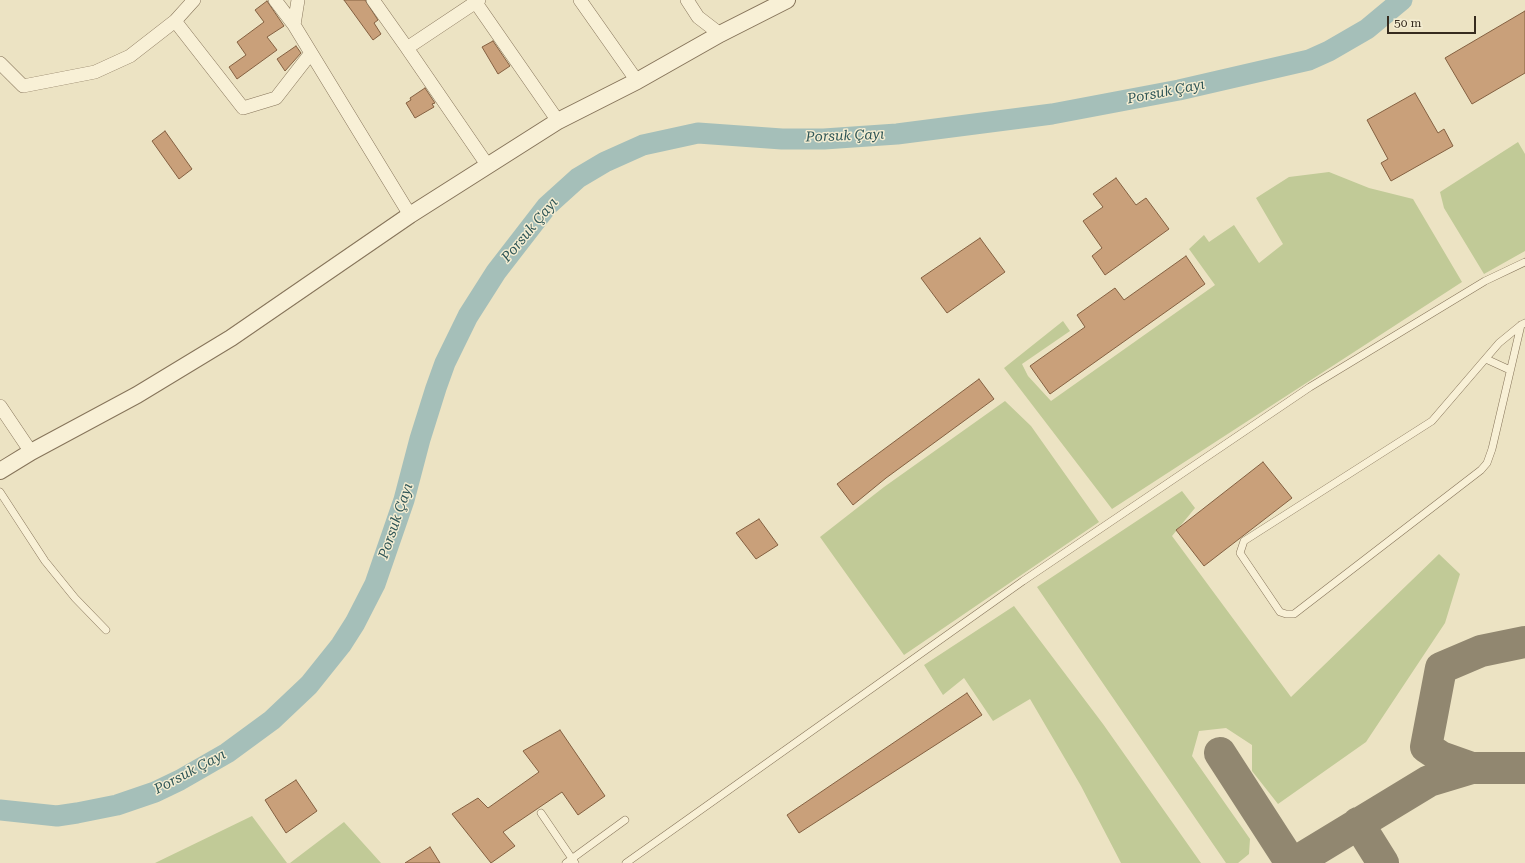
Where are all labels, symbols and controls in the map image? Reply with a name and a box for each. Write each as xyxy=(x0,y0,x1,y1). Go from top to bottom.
scale bar xyxy=(1389,8,1478,34)
text: 50 m xyxy=(1394,16,1421,30)
water label: Porsuk Çayı xyxy=(1126,76,1206,108)
water label: Porsuk Çayı xyxy=(805,126,885,146)
water label: Porsuk Çayı xyxy=(498,194,562,266)
water label: Porsuk Çayı xyxy=(375,481,417,561)
water label: Porsuk Çayı xyxy=(151,746,229,798)

